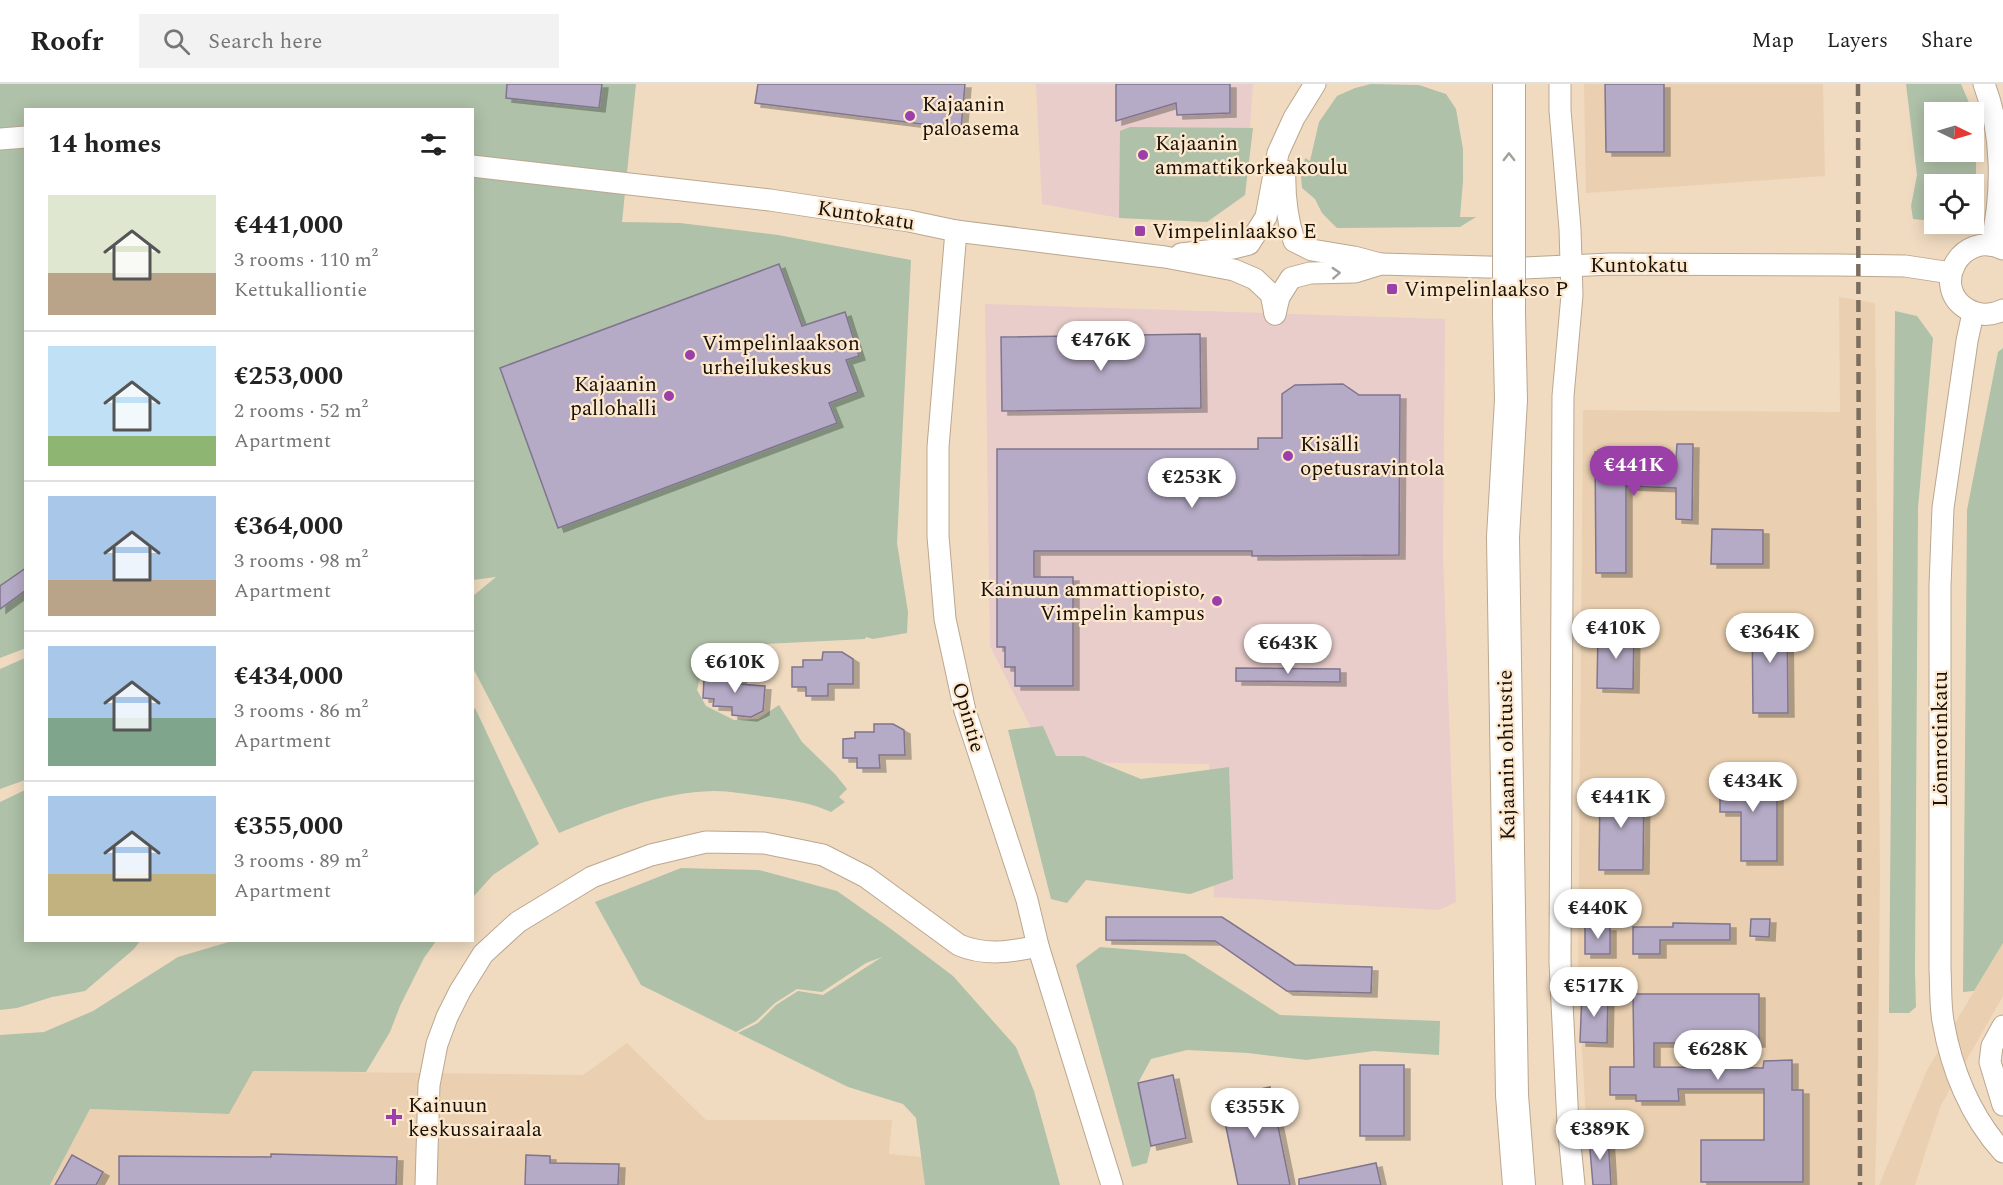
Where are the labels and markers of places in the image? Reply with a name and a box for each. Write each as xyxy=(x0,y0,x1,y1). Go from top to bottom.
place label: Kajaanin paloasema xyxy=(922,89,1020,145)
marker: Kajaanin paloasema xyxy=(903,109,917,123)
place label: Kajaanin ammattikorkeakoulu xyxy=(1155,128,1348,184)
marker: Kajaanin ammattikorkeakoulu xyxy=(1136,148,1150,162)
place label: Vimpelinlaakso E xyxy=(1152,216,1317,248)
marker: Vimpelinlaakso E xyxy=(1133,224,1147,238)
place label: Vimpelinlaakso P xyxy=(1404,274,1568,306)
marker: Vimpelinlaakso P xyxy=(1385,282,1399,296)
pin: €476K xyxy=(1059,321,1143,372)
place label: Vimpelinlaakson urheilukeskus xyxy=(702,328,860,384)
marker: Vimpelinlaakson urheilukeskus xyxy=(683,348,697,362)
place label: Kajaanin pallohalli xyxy=(570,369,657,425)
marker: Kajaanin pallohalli xyxy=(662,389,676,403)
place label: Kisälli opetusravintola xyxy=(1300,429,1445,485)
pin: €441K xyxy=(1592,446,1676,497)
marker: Kisälli opetusravintola xyxy=(1281,449,1295,463)
pin: €253K xyxy=(1150,458,1234,509)
place label: Kainuun ammattiopisto, Vimpelin kampus xyxy=(980,574,1205,630)
marker: Kainuun ammattiopisto, Vimpelin kampus xyxy=(1210,594,1224,608)
pin: €410K xyxy=(1574,609,1658,660)
pin: €364K xyxy=(1728,613,1812,664)
pin: €643K xyxy=(1246,624,1330,675)
pin: €610K xyxy=(693,643,777,694)
pin: €434K xyxy=(1711,762,1795,813)
pin: €441K xyxy=(1579,778,1663,829)
pin: €440K xyxy=(1556,889,1640,940)
pin: €517K xyxy=(1552,967,1636,1018)
pin: €628K xyxy=(1676,1030,1760,1081)
pin: €355K xyxy=(1213,1088,1297,1139)
place label: Kainuun keskussairaala xyxy=(408,1090,543,1146)
marker: Kainuun keskussairaala xyxy=(385,1108,403,1126)
pin: €389K xyxy=(1558,1110,1642,1161)

